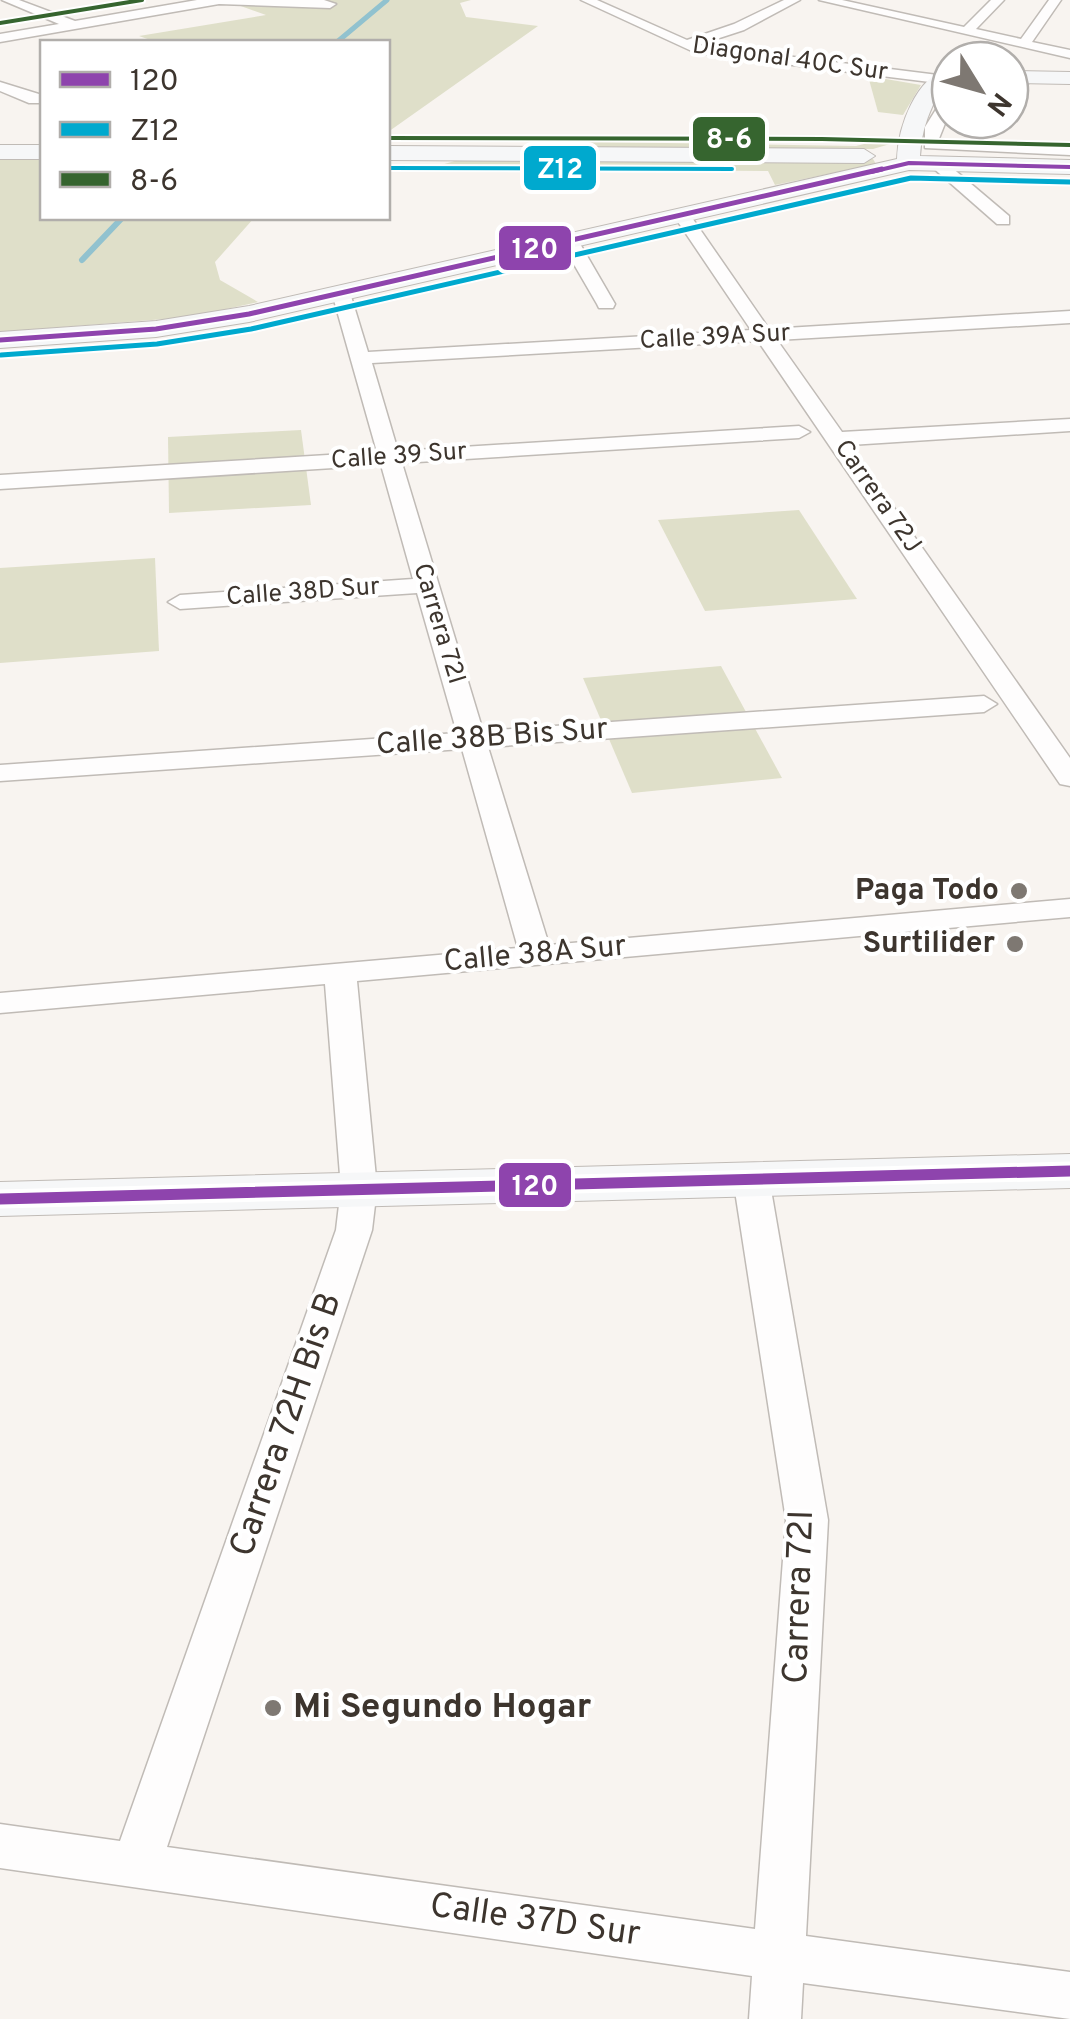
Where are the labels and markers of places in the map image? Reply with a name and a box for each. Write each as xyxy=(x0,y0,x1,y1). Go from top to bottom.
place label: Paga Todo xyxy=(855,873,999,910)
marker: Paga Todo xyxy=(1008,880,1030,902)
place label: Surtilider xyxy=(863,926,995,963)
marker: Surtilider xyxy=(1004,933,1026,955)
place label: Mi Segundo Hogar xyxy=(293,1686,592,1730)
marker: Mi Segundo Hogar xyxy=(262,1697,284,1719)

